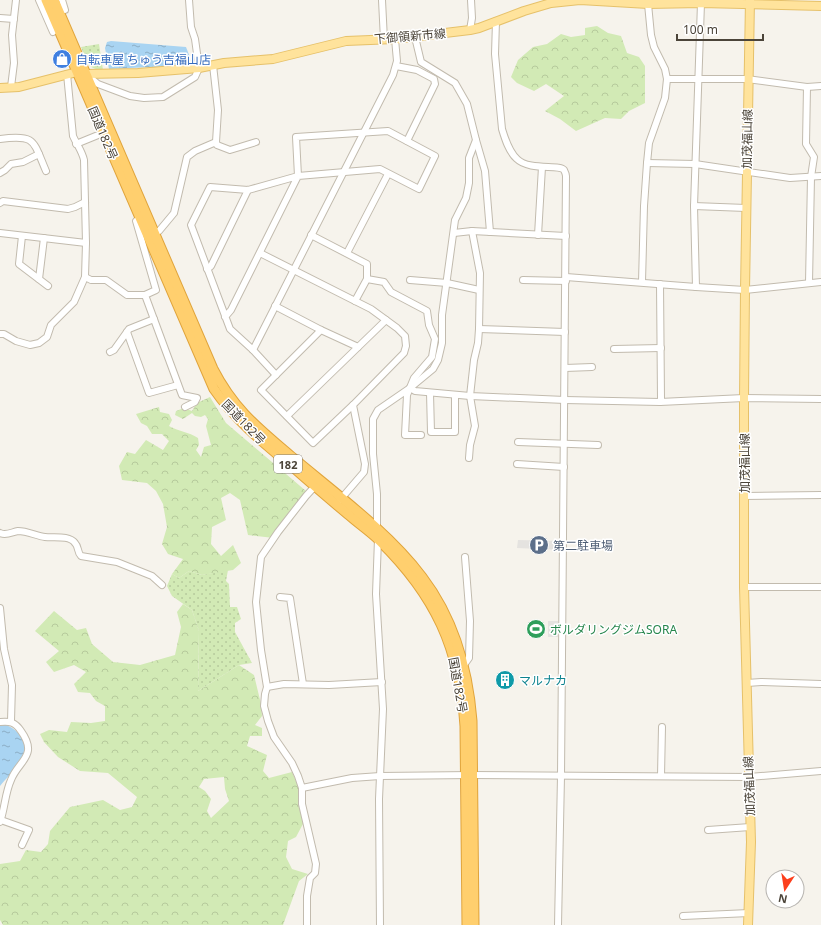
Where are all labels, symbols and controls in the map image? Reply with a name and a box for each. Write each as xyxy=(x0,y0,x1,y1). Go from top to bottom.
scale bar xyxy=(677,16,763,42)
text: 100 m xyxy=(683,21,718,38)
street label: 下御領新市線 xyxy=(373,24,447,48)
shop icon: 自転車屋 ちゅう吉福山店 xyxy=(51,48,73,70)
place label: 自転車屋 ちゅう吉福山店 xyxy=(76,51,211,68)
street label: 国道182号 xyxy=(84,104,122,162)
street label: 加茂福山線 xyxy=(738,109,756,169)
street label: 国道182号 xyxy=(218,396,270,448)
street label: 加茂福山線 xyxy=(736,433,753,493)
road number: 182 xyxy=(274,455,302,473)
parking icon: 第二駐車場 xyxy=(528,534,550,556)
place label: 第二駐車場 xyxy=(553,537,613,554)
sports icon: ボルダリングジムSORA xyxy=(525,618,547,640)
place label: ボルダリングジムSORA xyxy=(550,621,677,638)
street label: 国道182号 xyxy=(445,656,471,714)
building icon: マルナカ xyxy=(494,669,516,691)
place label: マルナカ xyxy=(519,672,567,689)
street label: 加茂福山線 xyxy=(739,756,759,816)
north arrow xyxy=(765,869,805,909)
text: N xyxy=(777,891,789,908)

